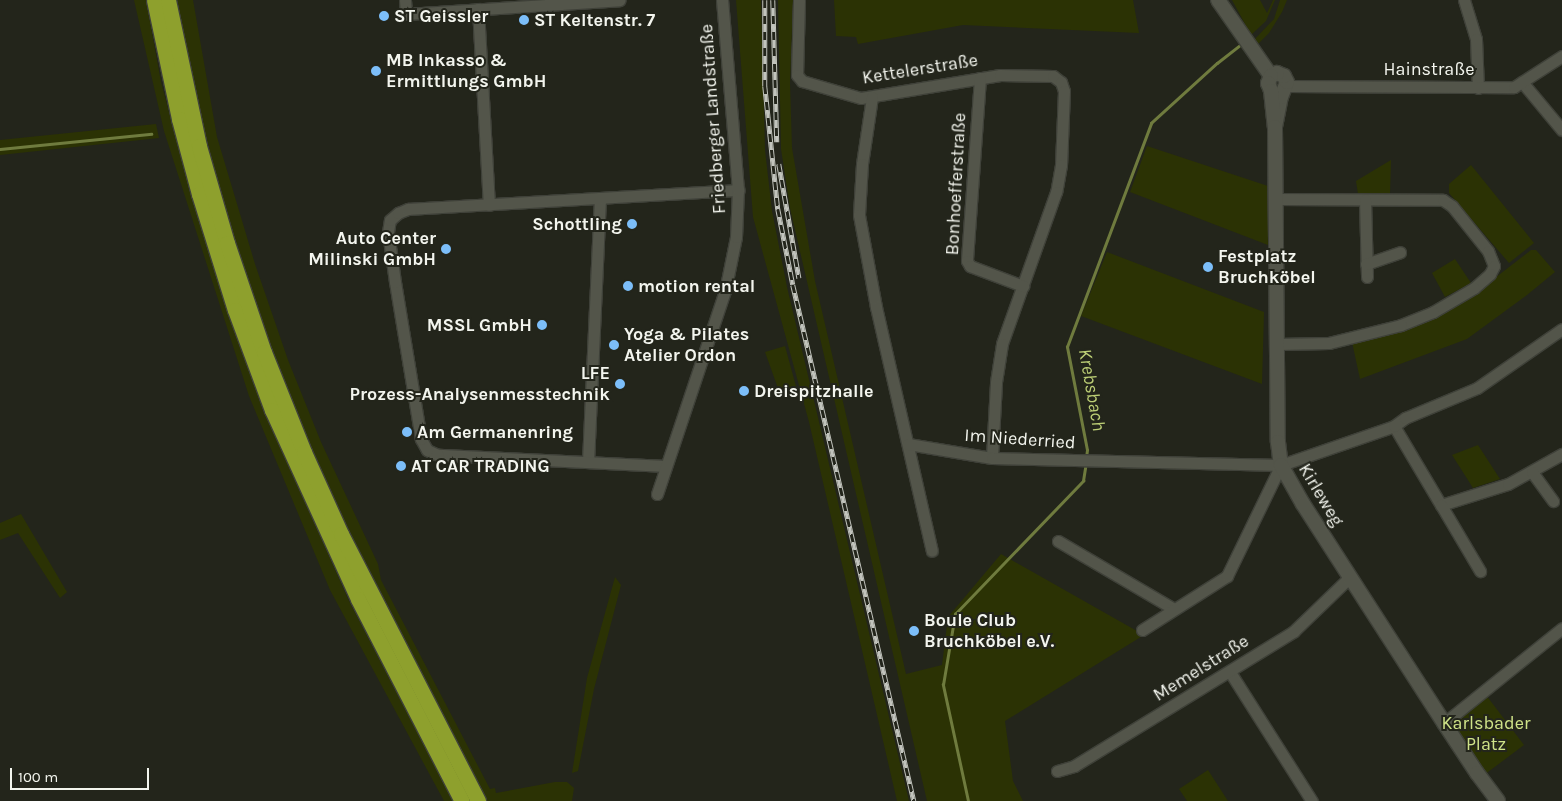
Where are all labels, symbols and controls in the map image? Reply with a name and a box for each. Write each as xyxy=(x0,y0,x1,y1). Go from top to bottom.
place label: ST Geissler xyxy=(394,5,488,27)
place label: ST Keltenstr. 7 xyxy=(534,9,655,31)
marker: ST Geissler xyxy=(378,10,390,22)
marker: ST Keltenstr. 7 xyxy=(518,14,530,26)
street label: Friedberger Landstraße xyxy=(696,23,730,215)
street label: Kettelerstraße xyxy=(861,49,979,89)
place label: MB Inkasso & Ermittlungs GmbH xyxy=(386,50,546,92)
street label: Hainstraße xyxy=(1383,58,1475,80)
marker: MB Inkasso & Ermittlungs GmbH xyxy=(370,65,382,77)
street label: Bonhoefferstraße xyxy=(941,112,971,256)
place label: Schottling xyxy=(532,213,622,235)
marker: Schottling xyxy=(626,218,638,230)
place label: Auto Center Milinski GmbH xyxy=(308,228,436,270)
marker: Auto Center Milinski GmbH xyxy=(440,243,452,255)
place label: Festplatz Bruchköbel xyxy=(1218,246,1316,288)
marker: Festplatz Bruchköbel xyxy=(1202,261,1214,273)
place label: motion rental xyxy=(638,275,755,297)
marker: motion rental xyxy=(622,280,634,292)
place label: MSSL GmbH xyxy=(427,314,532,336)
marker: MSSL GmbH xyxy=(536,319,548,331)
place label: Yoga & Pilates Atelier Ordon xyxy=(624,324,749,366)
marker: Yoga & Pilates Atelier Ordon xyxy=(608,339,620,351)
water label: Krebsbach xyxy=(1073,347,1109,433)
place label: LFE Prozess-Analysenmesstechnik xyxy=(350,363,610,406)
marker: LFE Prozess-Analysenmesstechnik xyxy=(614,378,626,390)
place label: Dreispitzhalle xyxy=(754,380,874,402)
marker: Dreispitzhalle xyxy=(738,385,750,397)
place label: Am Germanenring xyxy=(417,421,573,443)
street label: Im Niederried xyxy=(964,424,1076,454)
marker: Am Germanenring xyxy=(401,426,413,438)
place label: AT CAR TRADING xyxy=(411,455,550,477)
marker: AT CAR TRADING xyxy=(395,460,407,472)
street label: Kirleweg xyxy=(1294,460,1348,530)
place label: Boule Club Bruchköbel e.V. xyxy=(924,610,1054,652)
marker: Boule Club Bruchköbel e.V. xyxy=(908,625,920,637)
street label: Memelstraße xyxy=(1149,630,1253,706)
park label: Karlsbader Platz xyxy=(1442,713,1530,756)
scale bar xyxy=(12,758,151,790)
text: 100 m xyxy=(18,768,58,786)

